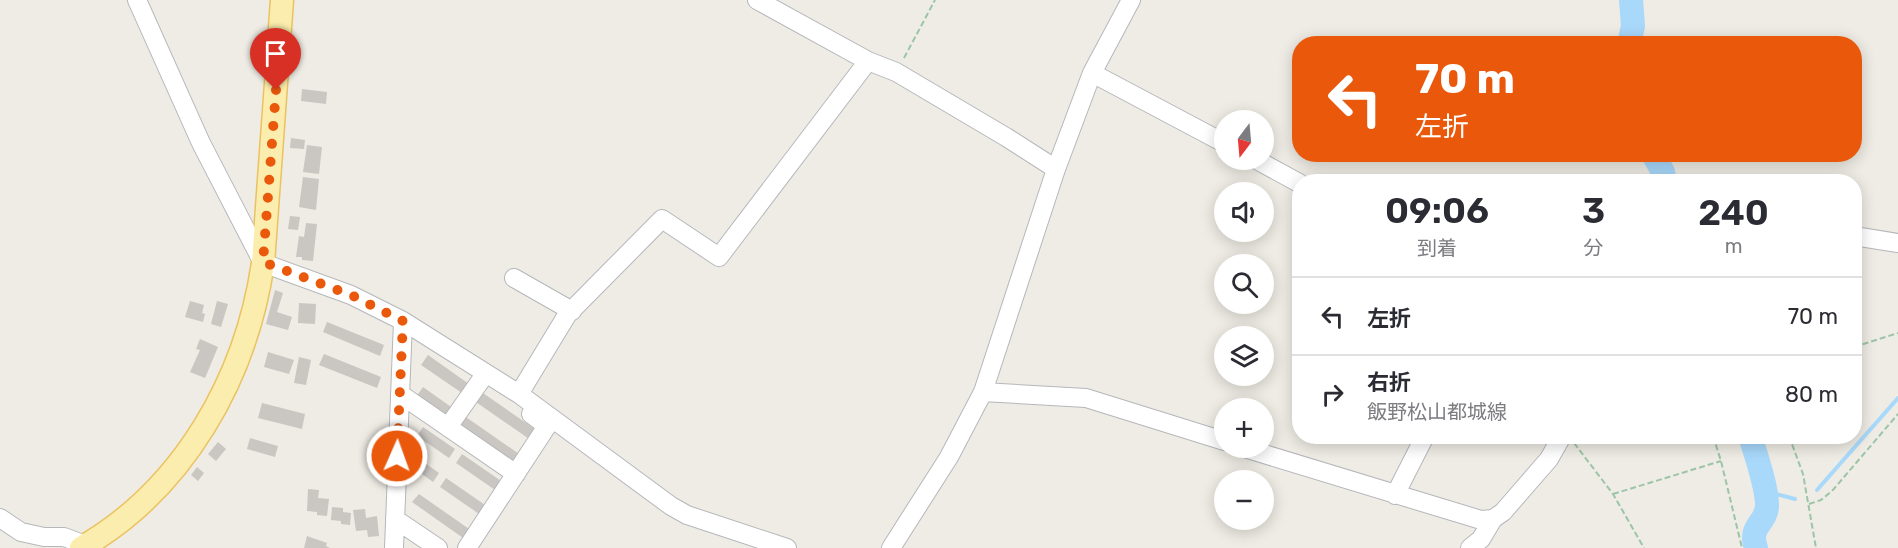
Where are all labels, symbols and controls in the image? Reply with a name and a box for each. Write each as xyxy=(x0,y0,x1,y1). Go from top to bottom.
pin xyxy=(250,28,301,90)
icon: arrive xyxy=(259,37,292,70)
text: 70 m xyxy=(1415,54,1515,104)
icon: left xyxy=(1316,60,1394,138)
north arrow xyxy=(1214,110,1274,170)
map controls xyxy=(1214,110,1274,530)
text: 左折 xyxy=(1415,111,1469,143)
button: sound xyxy=(1214,182,1274,242)
text: 09:06 xyxy=(1385,189,1489,232)
text: 3 xyxy=(1582,189,1605,232)
text: 240 xyxy=(1698,191,1769,234)
text: m xyxy=(1725,234,1742,258)
text: 到着 xyxy=(1417,236,1457,260)
text: 分 xyxy=(1584,236,1604,260)
button: search xyxy=(1214,254,1274,314)
icon: left xyxy=(1316,300,1349,333)
text: 70 m xyxy=(1788,303,1838,330)
text: 左折 xyxy=(1367,305,1411,332)
button: layers xyxy=(1214,326,1274,386)
text: 右折 xyxy=(1367,369,1411,396)
icon: right xyxy=(1316,378,1349,411)
text: 80 m xyxy=(1785,381,1838,408)
button: + xyxy=(1214,398,1274,458)
text: 飯野松山都城線 xyxy=(1367,400,1507,424)
position arrow xyxy=(365,424,429,488)
button: − xyxy=(1214,470,1274,530)

